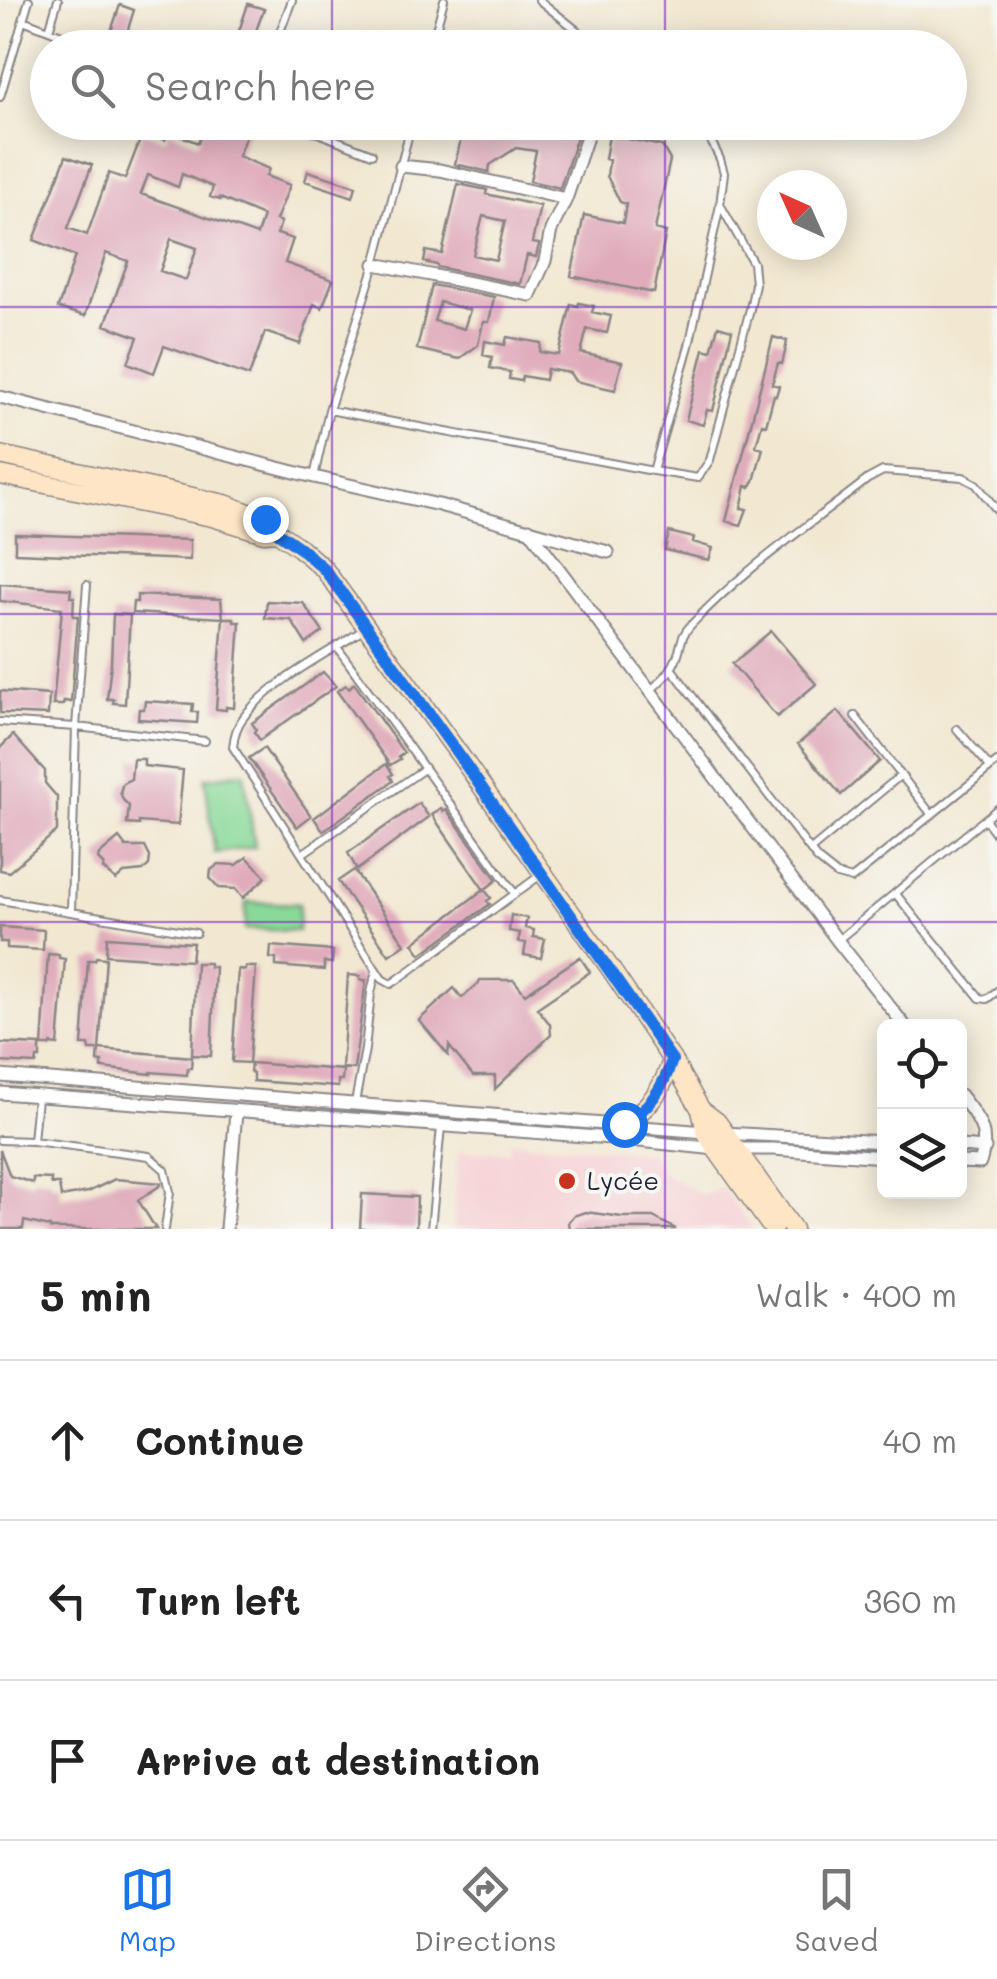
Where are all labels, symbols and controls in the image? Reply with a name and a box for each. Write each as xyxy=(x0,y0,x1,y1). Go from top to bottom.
search box xyxy=(30,30,967,140)
icon: search xyxy=(65,58,120,113)
text: Search here xyxy=(145,60,376,110)
north arrow xyxy=(757,170,847,260)
route end xyxy=(243,497,289,543)
map controls xyxy=(877,1019,967,1199)
button: locate xyxy=(877,1019,967,1109)
route start xyxy=(602,1102,648,1148)
button: layers xyxy=(877,1109,967,1199)
place label: Lycée xyxy=(587,1164,659,1197)
marker: Lycée xyxy=(556,1170,578,1192)
text: 5 min xyxy=(40,1267,151,1322)
text: Walk · 400 m xyxy=(755,1273,957,1315)
icon: ahead xyxy=(40,1413,95,1468)
text: Continue xyxy=(135,1415,304,1465)
text: 40 m xyxy=(883,1419,957,1461)
icon: left xyxy=(40,1573,95,1628)
text: Turn left xyxy=(135,1575,301,1625)
text: 360 m xyxy=(863,1579,957,1621)
icon: arrive xyxy=(40,1733,95,1788)
text: Arrive at destination xyxy=(135,1735,540,1785)
tab: Map xyxy=(119,1862,176,1958)
tab: Directions xyxy=(414,1862,557,1958)
tab: Saved xyxy=(795,1862,878,1958)

